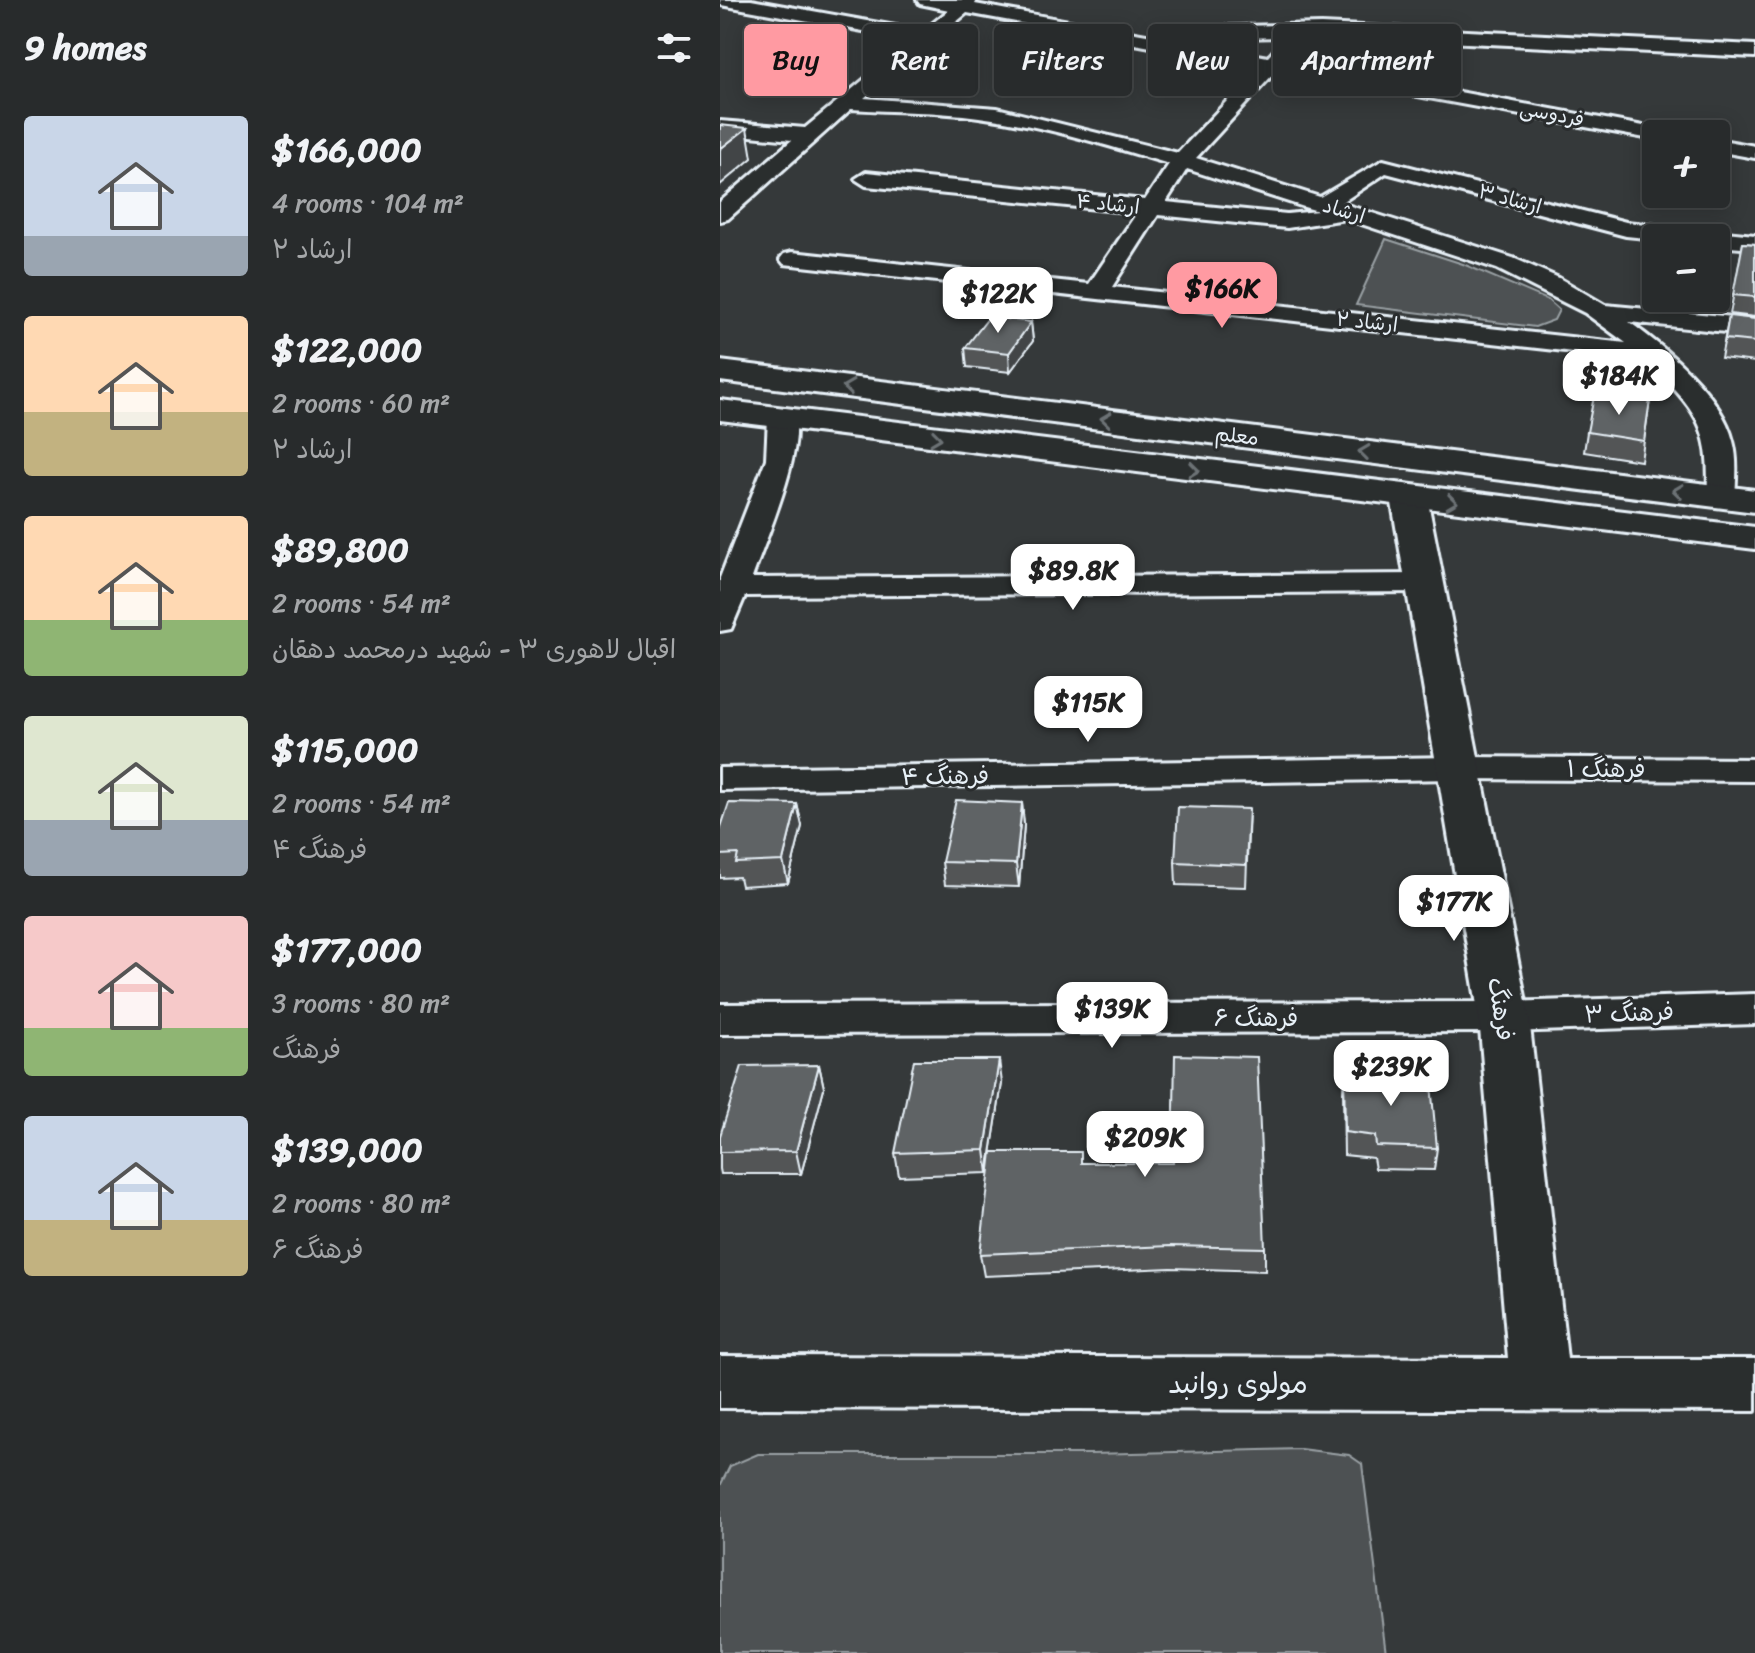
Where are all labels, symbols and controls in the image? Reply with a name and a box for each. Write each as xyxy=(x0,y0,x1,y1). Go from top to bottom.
text: 9 homes xyxy=(24,18,146,78)
chip: Buy xyxy=(744,24,847,96)
chip: Rent xyxy=(863,24,978,96)
chip: Filters xyxy=(994,24,1132,96)
chip: New xyxy=(1148,24,1257,96)
chip: Apartment xyxy=(1273,24,1461,96)
icon: filters xyxy=(652,26,696,70)
street label: فردوسی xyxy=(1517,91,1587,137)
text: $166,000 xyxy=(272,120,422,180)
map controls xyxy=(1642,120,1730,312)
button: + xyxy=(1642,120,1730,208)
icon: home xyxy=(88,148,184,244)
street label: ارشاد ۳ xyxy=(1474,174,1546,224)
text: 4 rooms · 104 m² xyxy=(272,180,464,226)
street label: ارشاد ۴ xyxy=(1075,183,1141,225)
street label: ارشاد xyxy=(1318,188,1370,234)
button: − xyxy=(1642,224,1730,312)
text: ارشاد ۲ xyxy=(272,226,352,272)
pin: $166K xyxy=(1166,262,1278,330)
text: $166K xyxy=(1185,265,1259,311)
pin: $122K xyxy=(942,267,1054,335)
text: $122K xyxy=(961,270,1035,316)
street label: ارشاد ۲ xyxy=(1334,301,1400,343)
text: $122,000 xyxy=(272,320,422,380)
icon: home xyxy=(88,348,184,444)
pin: $184K xyxy=(1563,349,1675,417)
text: $184K xyxy=(1581,352,1657,398)
one-way arrow xyxy=(841,378,854,395)
text: 2 rooms · 60 m² xyxy=(272,380,450,426)
one-way arrow xyxy=(1099,411,1113,428)
street label: معلم xyxy=(1213,416,1261,456)
text: ارشاد ۲ xyxy=(272,426,352,472)
one-way arrow xyxy=(930,429,943,446)
one-way arrow xyxy=(1357,443,1370,460)
one-way arrow xyxy=(1187,461,1201,478)
one-way arrow xyxy=(1671,483,1684,500)
one-way arrow xyxy=(1446,494,1459,511)
text: $89,800 xyxy=(272,520,409,580)
pin: $89.8K xyxy=(1008,544,1138,612)
text: $89.8K xyxy=(1029,547,1117,593)
icon: home xyxy=(88,548,184,644)
text: 2 rooms · 54 m² xyxy=(272,580,451,626)
text: اقبال لاهوری ۳ - شهید درمحمد دهقان xyxy=(272,626,676,672)
pin: $115K xyxy=(1032,676,1144,744)
text: $115K xyxy=(1052,679,1124,725)
text: $115,000 xyxy=(272,720,418,780)
icon: home xyxy=(88,748,184,844)
street label: فرهنگ ۱ xyxy=(1567,748,1645,790)
street label: فرهنگ ۴ xyxy=(901,754,989,798)
text: 2 rooms · 54 m² xyxy=(272,780,451,826)
text: فرهنگ ۴ xyxy=(272,826,367,872)
pin: $177K xyxy=(1398,875,1510,943)
text: $177K xyxy=(1417,878,1491,924)
text: $177,000 xyxy=(272,920,422,980)
icon: home xyxy=(88,948,184,1044)
street label: فرهنگ xyxy=(1475,974,1527,1044)
text: 3 rooms · 80 m² xyxy=(272,980,450,1026)
pin: $139K xyxy=(1056,982,1168,1050)
text: $139K xyxy=(1075,985,1149,1031)
street label: فرهنگ ۳ xyxy=(1583,990,1675,1036)
street label: فرهنگ ۶ xyxy=(1214,997,1298,1039)
text: فرهنگ xyxy=(272,1026,341,1072)
pin: $239K xyxy=(1335,1040,1447,1108)
text: $239K xyxy=(1352,1043,1430,1089)
pin: $209K xyxy=(1089,1111,1201,1179)
text: $209K xyxy=(1105,1114,1185,1160)
text: $139,000 xyxy=(272,1120,423,1180)
icon: home xyxy=(88,1148,184,1244)
text: 2 rooms · 80 m² xyxy=(272,1180,451,1226)
text: فرهنگ ۶ xyxy=(272,1226,364,1272)
street label: مولوی روانبد xyxy=(1168,1359,1308,1408)

